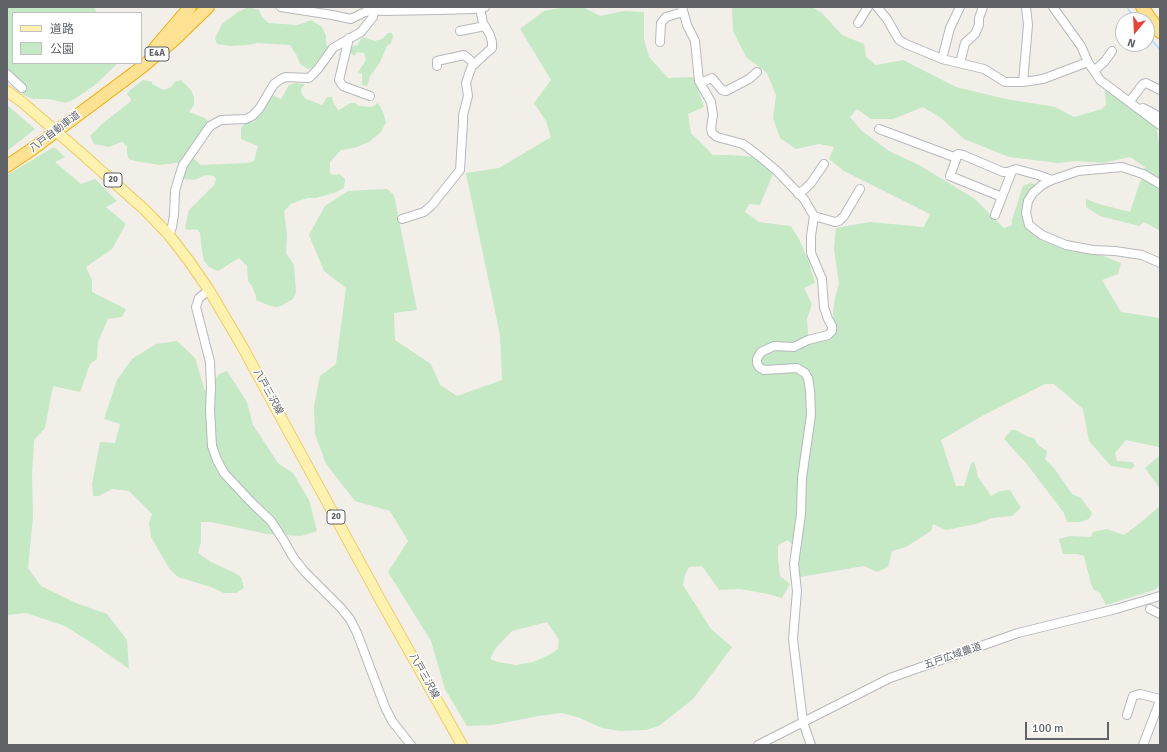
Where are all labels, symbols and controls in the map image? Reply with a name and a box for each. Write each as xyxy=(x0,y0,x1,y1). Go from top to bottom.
legend xyxy=(12,12,142,64)
north arrow xyxy=(1115,12,1155,52)
text: 道路 xyxy=(50,22,74,37)
text: N xyxy=(1126,36,1137,50)
text: 公園 xyxy=(50,42,74,57)
road number: E4A xyxy=(145,47,169,61)
street label: 八戸自動車道 xyxy=(27,109,83,155)
road number: 20 xyxy=(104,173,122,187)
street label: 八戸三沢線 xyxy=(251,367,285,417)
road number: 20 xyxy=(327,510,345,524)
street label: 五戸広域農道 xyxy=(923,641,983,671)
street label: 八戸三沢線 xyxy=(407,651,441,701)
scale bar xyxy=(1027,714,1111,740)
text: 100 m xyxy=(1032,721,1064,736)

